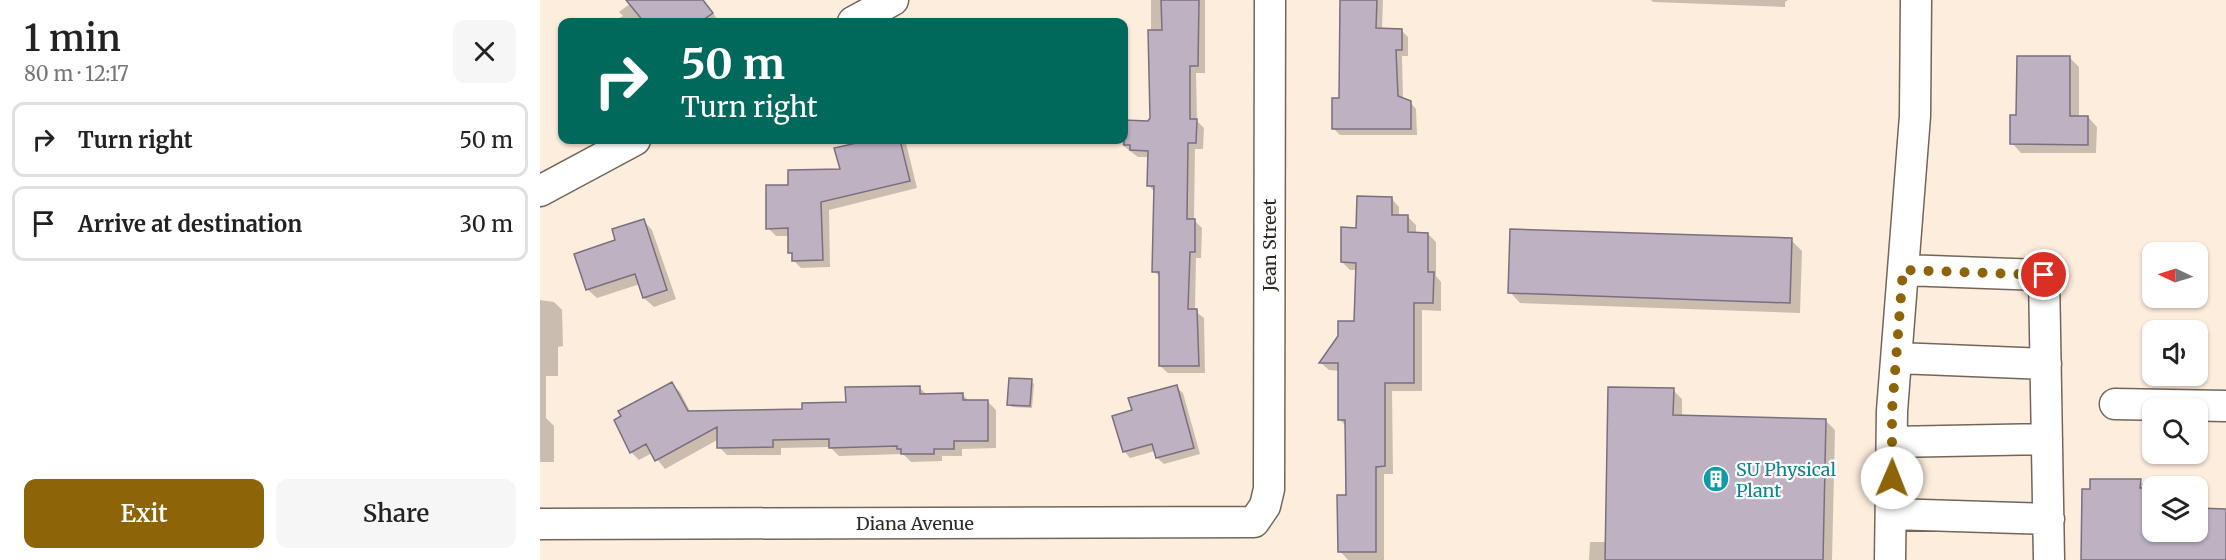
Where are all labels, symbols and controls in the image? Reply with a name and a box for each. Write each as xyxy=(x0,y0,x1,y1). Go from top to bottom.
text: 1 min xyxy=(24,16,121,61)
button: close xyxy=(453,20,516,83)
text: 50 m xyxy=(681,38,785,90)
icon: right xyxy=(582,42,660,120)
text: 80 m · 12:17 xyxy=(24,61,129,86)
text: Turn right xyxy=(681,90,818,124)
icon: right xyxy=(27,123,60,156)
text: Turn right xyxy=(78,126,192,154)
text: 50 m xyxy=(459,126,513,154)
street label: Jean Street xyxy=(1258,199,1281,292)
icon: arrive xyxy=(27,207,60,240)
text: Arrive at destination xyxy=(78,210,302,238)
text: 30 m xyxy=(459,210,513,238)
north arrow xyxy=(2142,242,2208,308)
map controls xyxy=(2142,242,2208,542)
pin xyxy=(2018,249,2069,300)
icon: arrive xyxy=(2027,258,2060,291)
button: sound xyxy=(2142,320,2208,386)
button: search xyxy=(2142,398,2208,464)
position arrow xyxy=(1860,446,1924,510)
place label: SU Physical Plant xyxy=(1736,458,1837,502)
building icon: SU Physical Plant xyxy=(1701,464,1731,494)
button: layers xyxy=(2142,476,2208,542)
button: Exit xyxy=(24,479,264,548)
button: Share xyxy=(276,479,516,548)
street label: Diana Avenue xyxy=(856,512,974,535)

